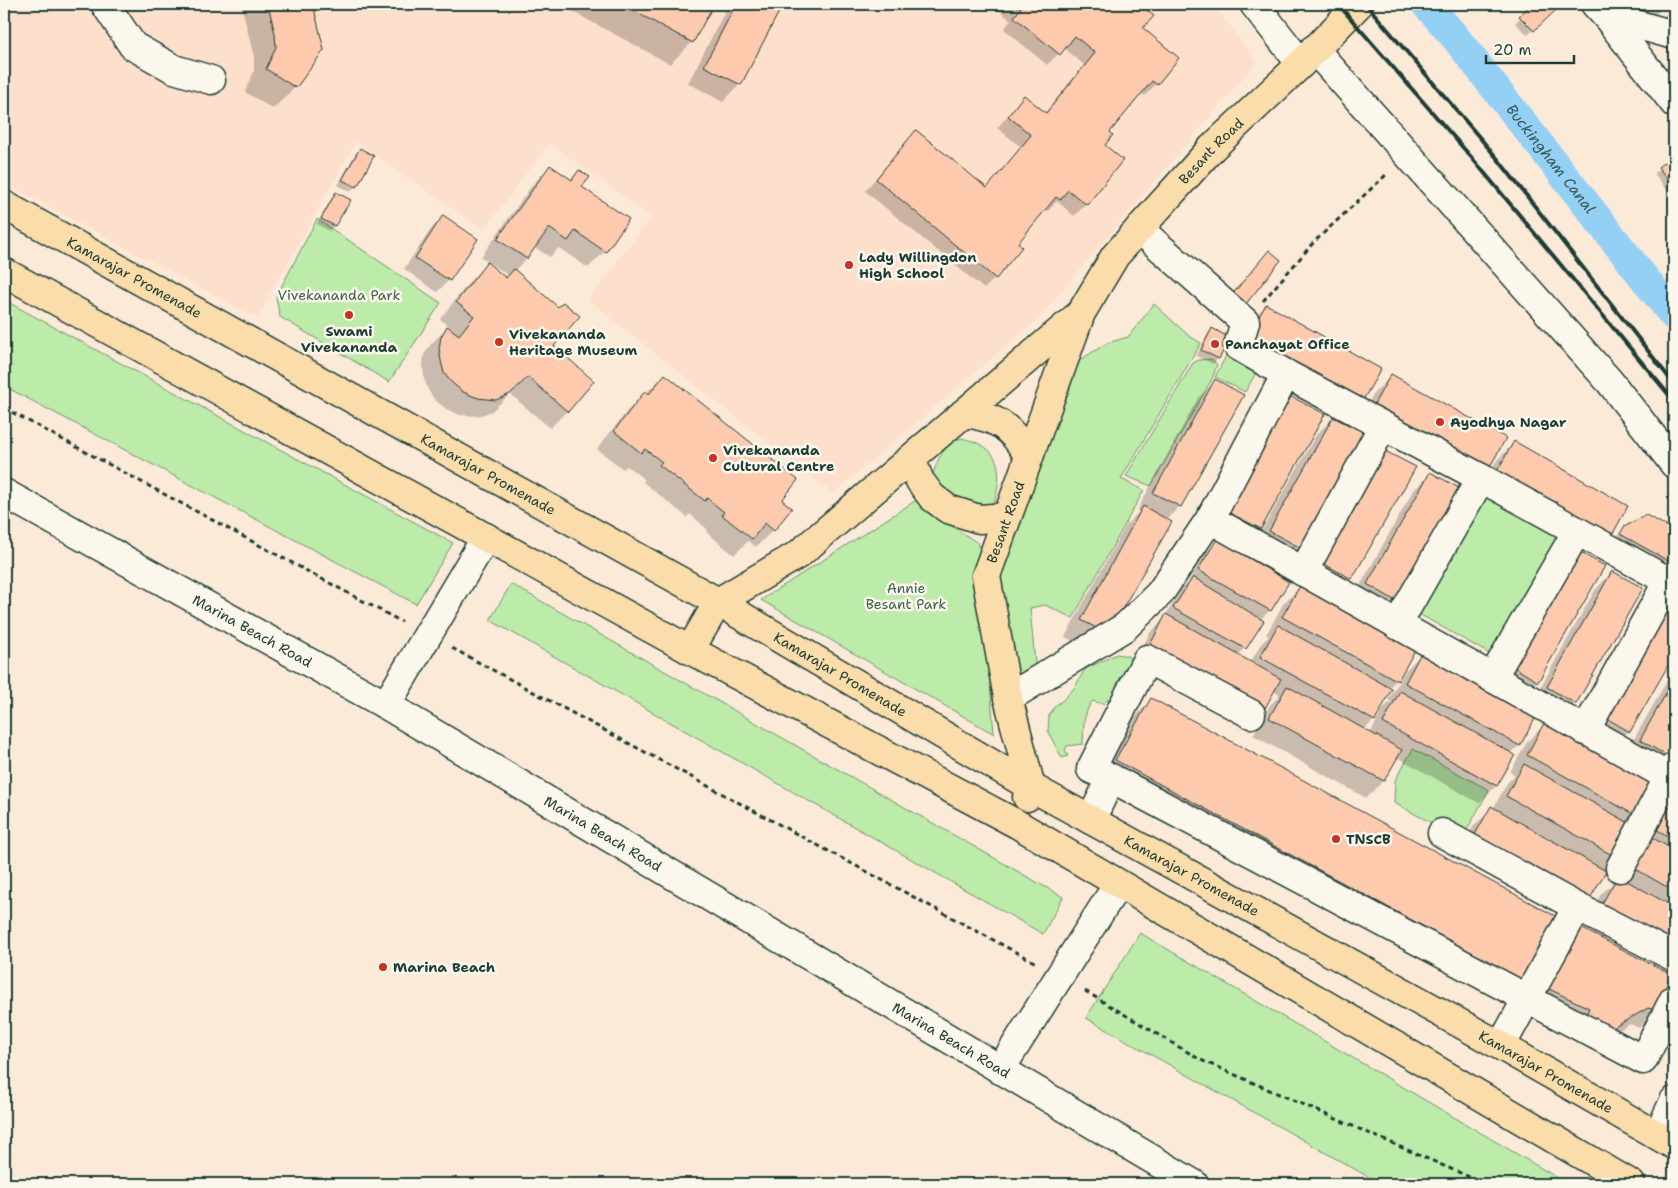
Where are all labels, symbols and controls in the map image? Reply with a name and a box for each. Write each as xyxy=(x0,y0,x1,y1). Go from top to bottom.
scale bar xyxy=(1486,32,1573,64)
text: 20 m xyxy=(1493,40,1532,60)
water label: Buckingham Canal xyxy=(1501,100,1600,218)
street label: Besant Road xyxy=(1175,114,1247,188)
street label: Kamarajar Promenade xyxy=(64,233,205,322)
place label: Lady Willingdon High School xyxy=(859,248,976,282)
marker: Lady Willingdon High School xyxy=(843,259,855,271)
park label: Vivekananda Park xyxy=(278,286,400,304)
marker: Swami Vivekananda xyxy=(343,309,355,321)
place label: Swami Vivekananda xyxy=(301,322,398,356)
place label: Vivekananda Heritage Museum xyxy=(509,325,638,359)
place label: Panchayat Office xyxy=(1225,335,1350,353)
marker: Vivekananda Heritage Museum xyxy=(493,336,505,348)
marker: Panchayat Office xyxy=(1209,338,1221,350)
place label: Ayodhya Nagar xyxy=(1450,413,1567,431)
marker: Ayodhya Nagar xyxy=(1434,416,1446,428)
street label: Kamarajar Promenade xyxy=(418,429,559,519)
place label: Vivekananda Cultural Centre xyxy=(723,441,834,475)
marker: Vivekananda Cultural Centre xyxy=(707,452,719,464)
street label: Besant Road xyxy=(982,479,1029,566)
park label: Annie Besant Park xyxy=(866,579,946,613)
street label: Marina Beach Road xyxy=(189,590,315,671)
street label: Kamarajar Promenade xyxy=(770,628,910,721)
street label: Marina Beach Road xyxy=(541,792,665,876)
place label: TNSCB xyxy=(1346,830,1391,848)
street label: Kamarajar Promenade xyxy=(1121,831,1263,920)
marker: TNSCB xyxy=(1330,833,1342,845)
place label: Marina Beach xyxy=(393,958,495,976)
marker: Marina Beach xyxy=(377,961,389,973)
street label: Marina Beach Road xyxy=(889,998,1014,1082)
street label: Kamarajar Promenade xyxy=(1476,1027,1616,1117)

